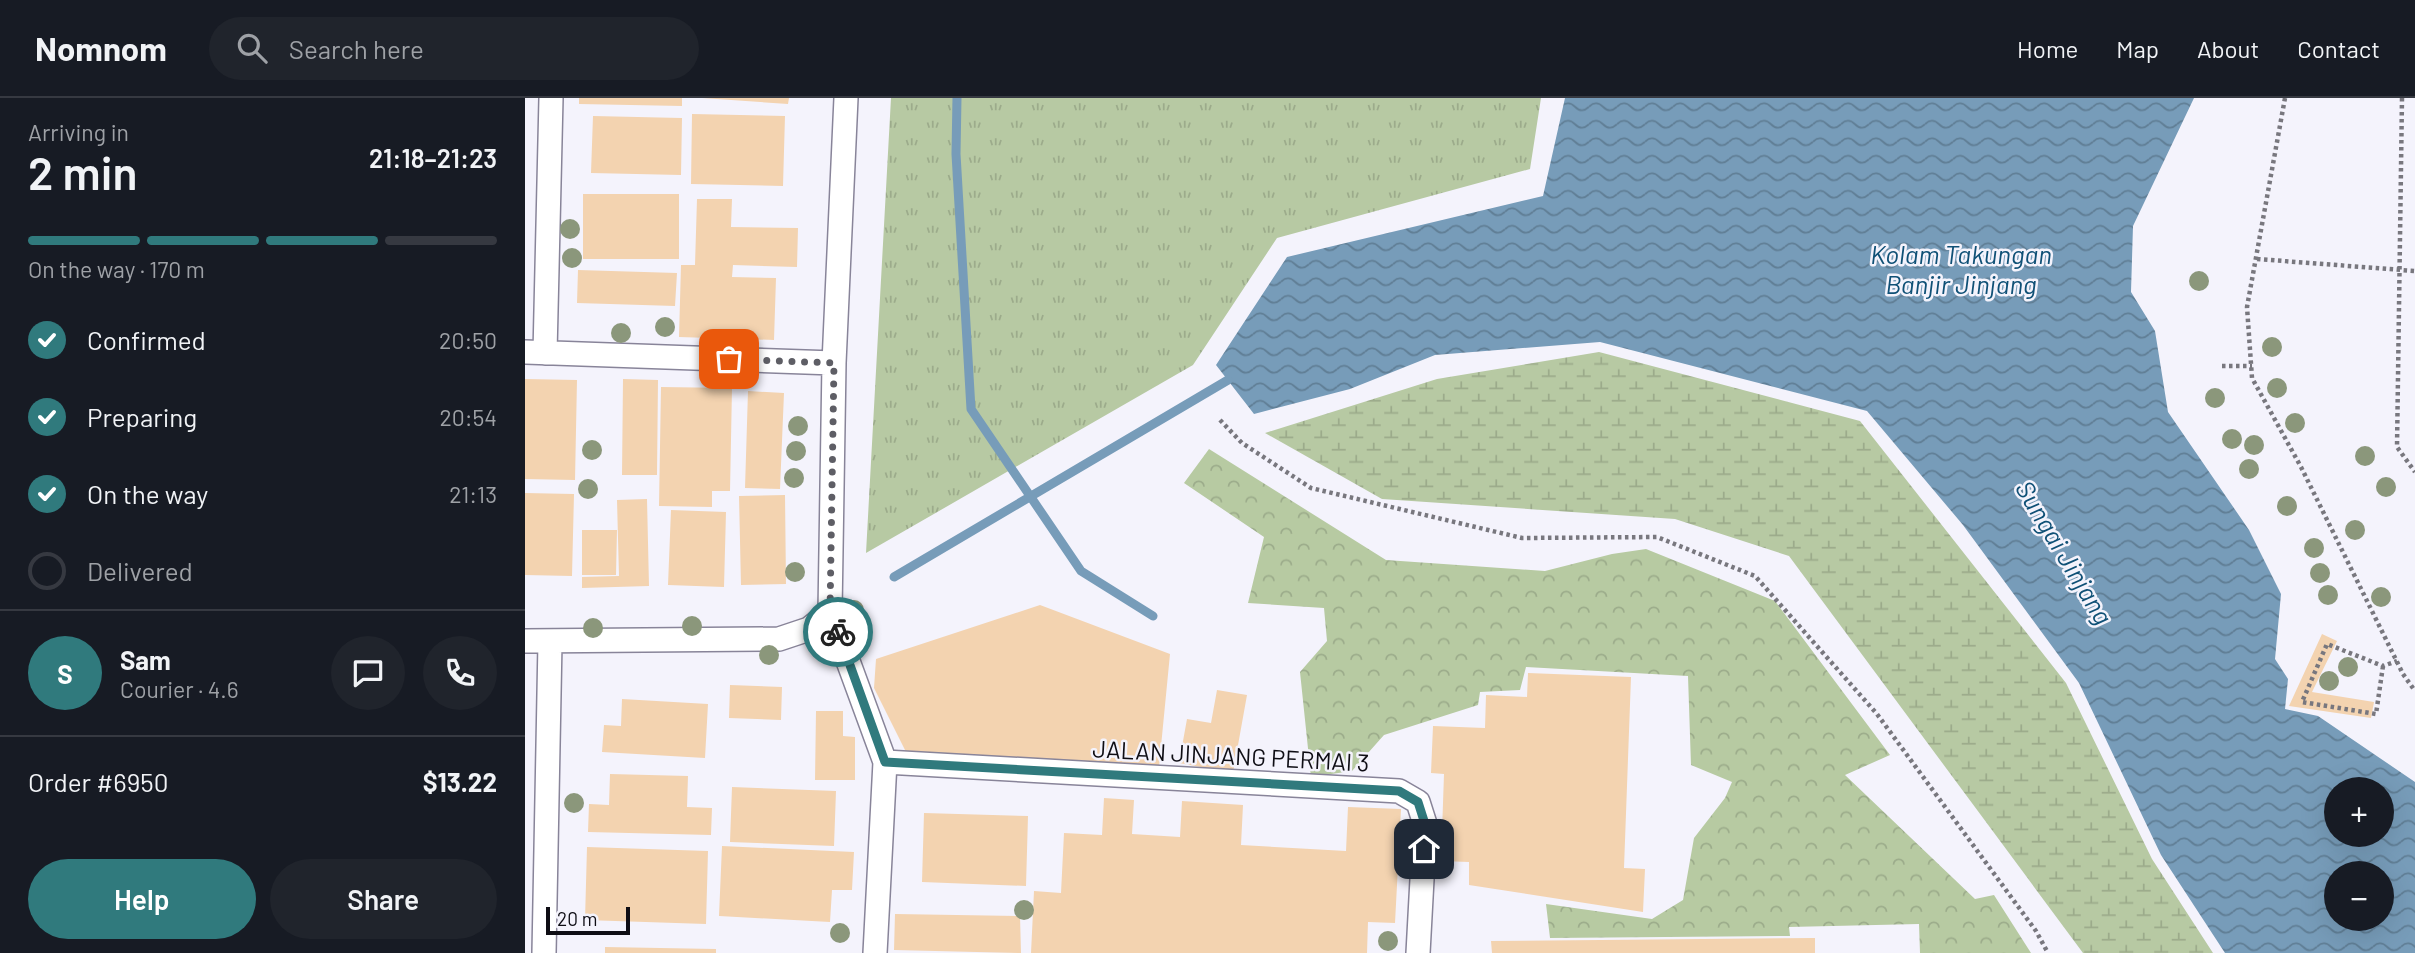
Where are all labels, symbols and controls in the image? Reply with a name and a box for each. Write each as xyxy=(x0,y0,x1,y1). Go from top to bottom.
search box xyxy=(209,17,699,80)
text: Nomnom xyxy=(35,28,167,68)
icon: search xyxy=(233,29,271,67)
text: Search here xyxy=(289,33,424,64)
text: Home xyxy=(2017,34,2078,63)
text: Map xyxy=(2116,34,2159,63)
text: About xyxy=(2197,34,2259,63)
text: Contact xyxy=(2297,34,2380,63)
text: Arriving in xyxy=(28,118,129,146)
text: 21:18–21:23 xyxy=(369,142,497,173)
text: 2 min xyxy=(28,144,137,199)
water label: Kolam Takungan Banjir Jinjang xyxy=(1870,238,2052,299)
text: On the way · 170 m xyxy=(28,255,205,283)
icon: check xyxy=(28,321,66,359)
text: Confirmed xyxy=(87,324,206,355)
text: 20:50 xyxy=(439,326,497,354)
pin xyxy=(699,329,759,389)
icon: bag xyxy=(710,340,748,378)
icon: check xyxy=(28,398,66,436)
text: Preparing xyxy=(87,401,197,432)
text: 20:54 xyxy=(439,403,497,431)
water label: Sungai Jinjang xyxy=(2010,474,2120,630)
icon: check xyxy=(28,475,66,513)
text: On the way xyxy=(87,478,208,509)
text: 21:13 xyxy=(449,480,497,508)
text: Delivered xyxy=(87,555,193,586)
courier xyxy=(803,597,873,667)
icon: bike xyxy=(819,613,857,651)
button: chat xyxy=(331,636,405,710)
button: phone xyxy=(423,636,497,710)
text: Sam xyxy=(120,644,171,675)
text: S xyxy=(57,658,73,689)
text: Courier · 4.6 xyxy=(120,675,239,703)
street label: JALAN JINJANG PERMAI 3 xyxy=(1092,733,1370,777)
text: Order #6950 xyxy=(28,766,168,797)
text: $13.22 xyxy=(423,766,497,797)
map controls xyxy=(2324,777,2394,931)
button: + xyxy=(2324,777,2394,847)
pin xyxy=(1394,819,1454,879)
icon: home xyxy=(1405,830,1443,868)
button: Help xyxy=(28,859,256,939)
button: Share xyxy=(270,859,497,939)
button: − xyxy=(2324,861,2394,931)
scale bar xyxy=(546,904,630,936)
text: 20 m xyxy=(557,907,597,930)

